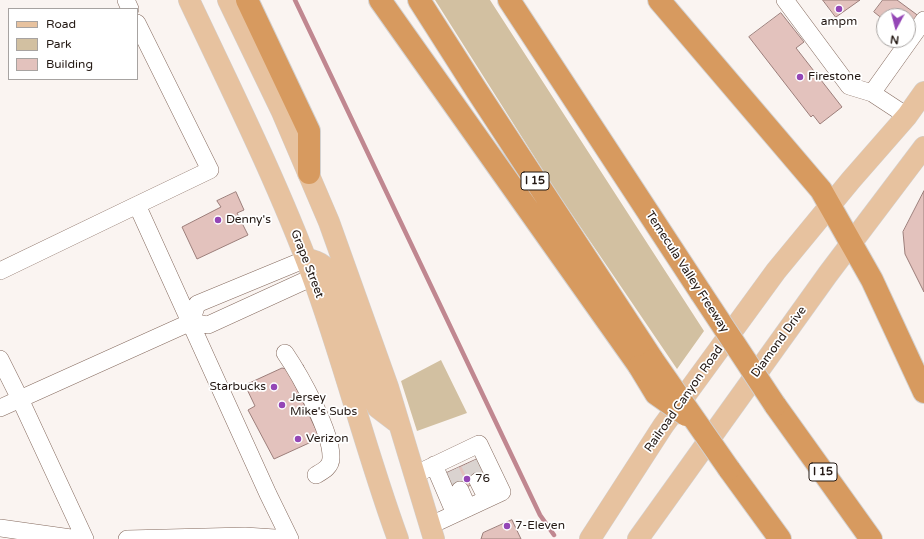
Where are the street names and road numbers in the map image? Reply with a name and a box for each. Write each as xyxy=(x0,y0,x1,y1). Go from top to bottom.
road number: I 15 xyxy=(521,172,549,190)
street label: Temecula Valley Freeway xyxy=(642,209,732,335)
street label: Grape Street xyxy=(287,228,327,300)
street label: Diamond Drive xyxy=(748,304,810,380)
street label: Railroad Canyon Road xyxy=(642,343,726,455)
road number: I 15 xyxy=(809,463,837,481)

